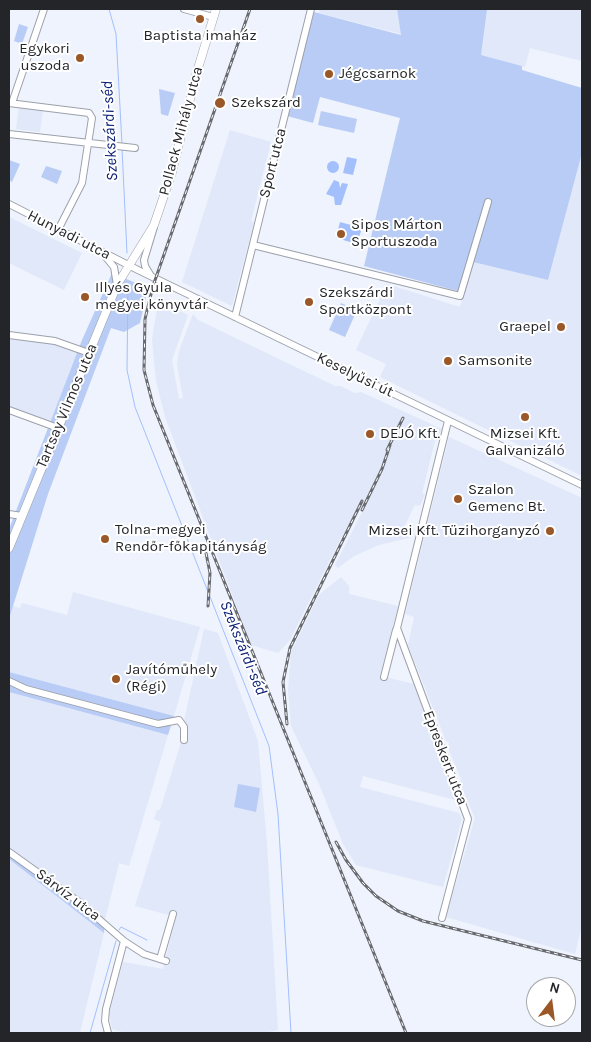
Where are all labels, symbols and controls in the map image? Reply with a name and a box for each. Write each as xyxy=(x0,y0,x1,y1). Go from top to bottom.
marker: Baptista imaház xyxy=(194,13,206,25)
place label: Baptista imaház xyxy=(144,27,256,45)
place label: Egykori uszoda xyxy=(19,40,70,75)
marker: Egykori uszoda xyxy=(74,52,86,64)
street label: Pollack Mihály utca xyxy=(155,65,207,197)
place label: Jégcsarnok xyxy=(339,65,416,83)
marker: Jégcsarnok xyxy=(323,68,335,80)
water label: Szekszárdi-séd xyxy=(98,80,122,182)
place label: Szekszárd xyxy=(231,94,301,112)
marker: Szekszárd xyxy=(213,96,227,110)
street label: Sport utca xyxy=(256,126,290,200)
street label: Hunyadi utca xyxy=(24,206,114,264)
place label: Sipos Márton Sportuszoda xyxy=(351,216,442,251)
marker: Sipos Márton Sportuszoda xyxy=(335,228,347,240)
place label: Illyés Gyula megyei könyvtár xyxy=(95,279,208,314)
place label: Szekszárdi Sportközpont xyxy=(319,284,412,319)
marker: Illyés Gyula megyei könyvtár xyxy=(79,291,91,303)
marker: Szekszárdi Sportközpont xyxy=(303,296,315,308)
place label: Graepel xyxy=(499,318,551,336)
marker: Graepel xyxy=(555,321,567,333)
street label: Tartsay Vilmos utca xyxy=(33,341,101,471)
street label: Keselyűsi út xyxy=(314,349,396,401)
place label: Samsonite xyxy=(458,352,532,370)
marker: Samsonite xyxy=(442,355,454,367)
marker: Mizsei Kft. Galvanizáló xyxy=(519,411,531,423)
place label: DEJÓ Kft. xyxy=(380,425,440,443)
place label: Mizsei Kft. Galvanizáló xyxy=(485,425,565,460)
marker: DEJÓ Kft. xyxy=(364,428,376,440)
place label: Szalon Gemenc Bt. xyxy=(468,481,545,516)
marker: Szalon Gemenc Bt. xyxy=(452,493,464,505)
place label: Tolna-megyei Rendőr-főkapitányság xyxy=(115,521,266,556)
place label: Mizsei Kft. Tüzihorganyzó xyxy=(368,522,540,540)
marker: Mizsei Kft. Tüzihorganyzó xyxy=(544,525,556,537)
marker: Tolna-megyei Rendőr-főkapitányság xyxy=(99,533,111,545)
water label: Szekszárdi-séd xyxy=(215,598,271,698)
place label: Javítóműhely (Régi) xyxy=(126,661,217,696)
marker: Javítóműhely (Régi) xyxy=(110,673,122,685)
street label: Epreskert utca xyxy=(419,708,471,808)
street label: Sárvíz utca xyxy=(32,865,104,925)
north arrow xyxy=(526,977,576,1027)
text: N xyxy=(548,978,562,998)

